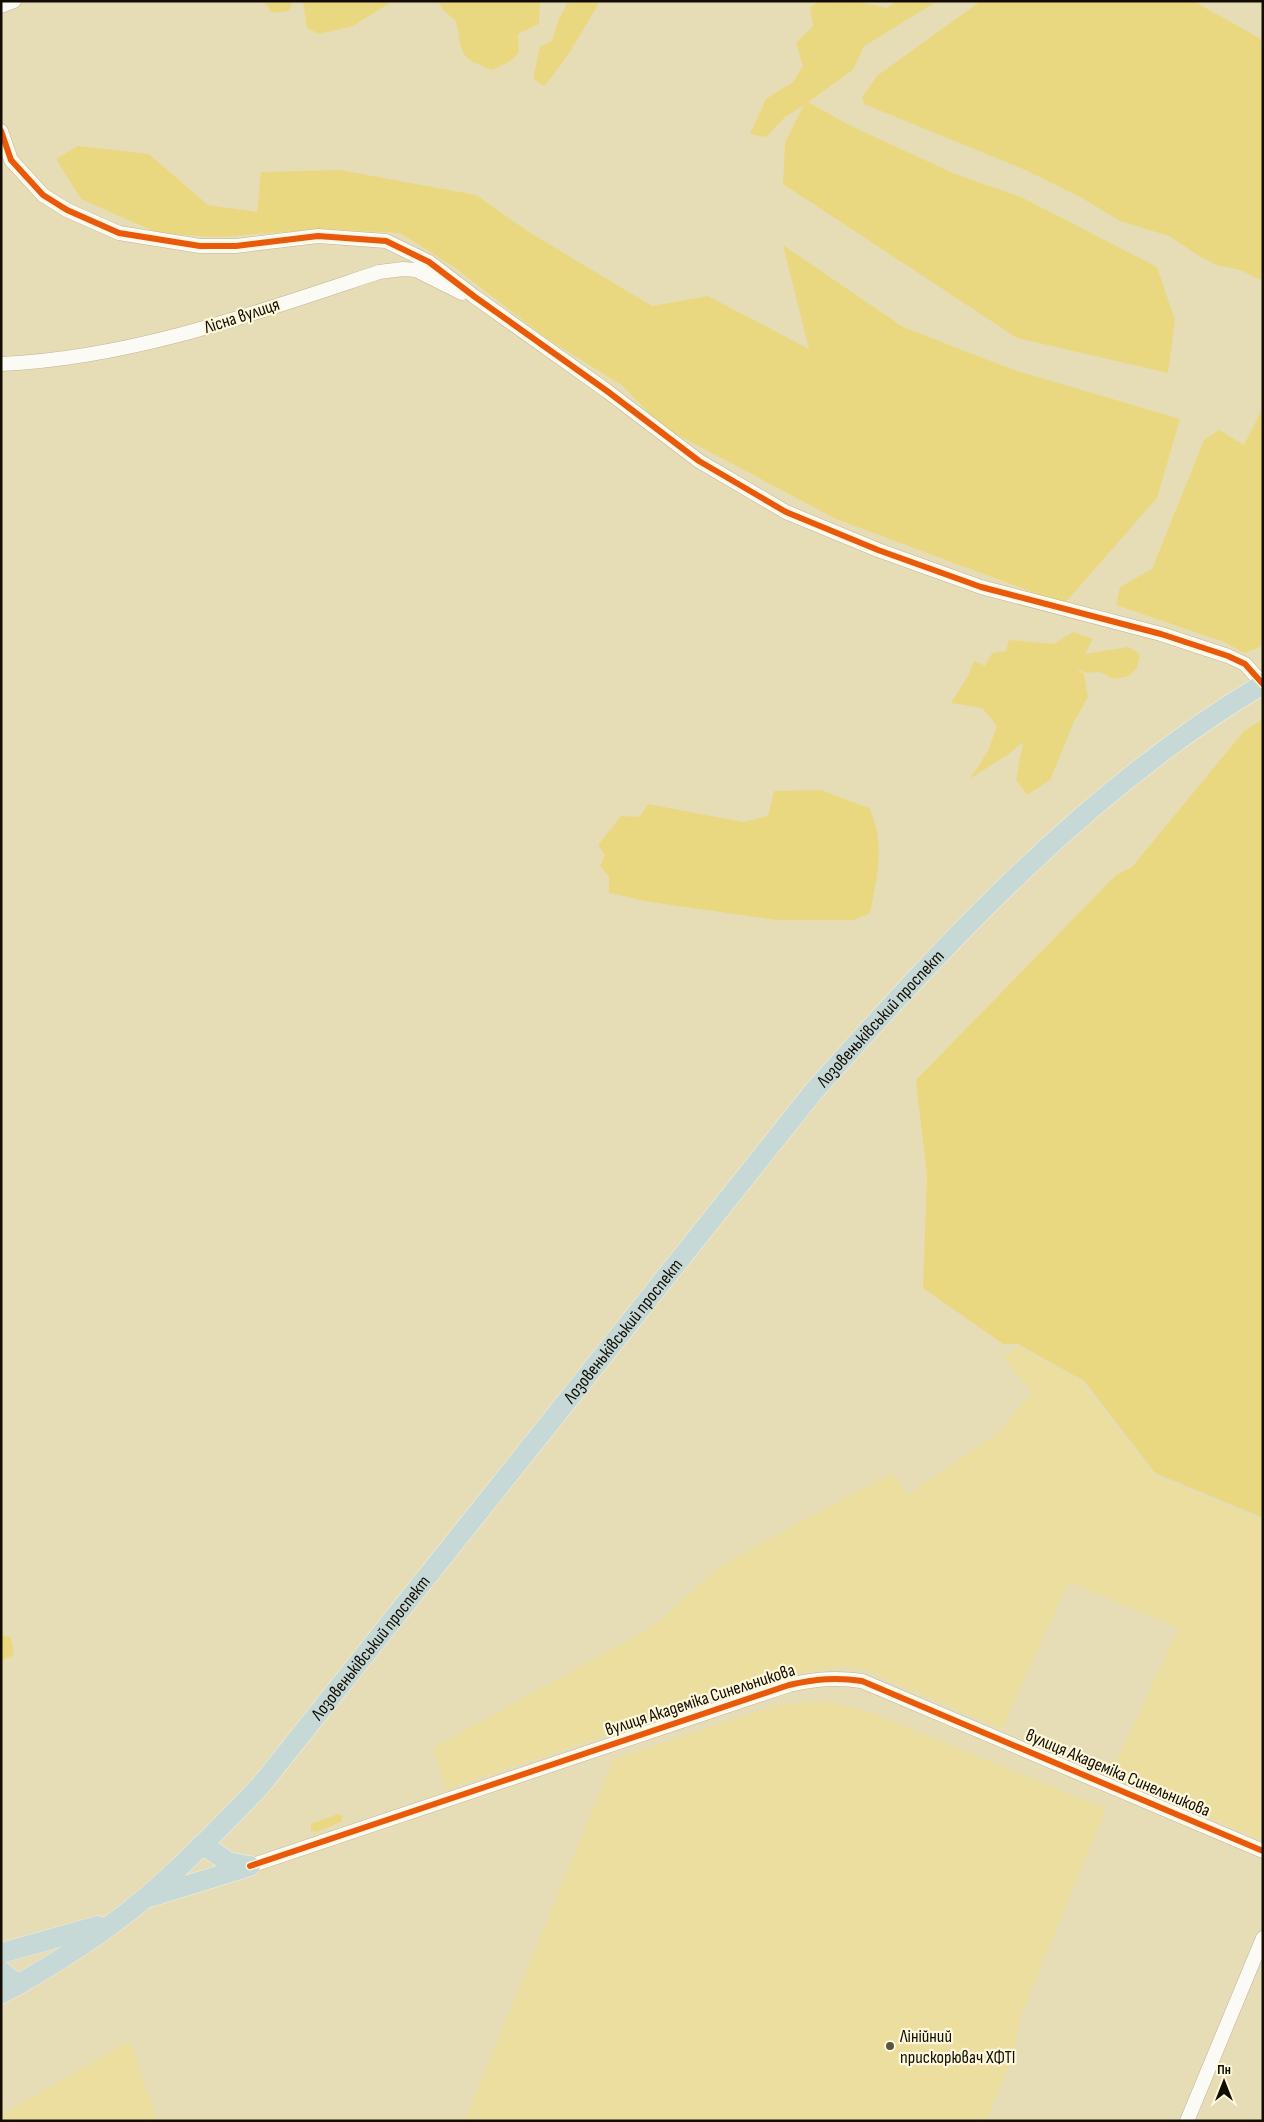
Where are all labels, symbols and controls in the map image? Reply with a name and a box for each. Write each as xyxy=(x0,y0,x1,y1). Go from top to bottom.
street label: Лісна вулиця xyxy=(201,294,282,338)
street label: Лозовеньківський проспект xyxy=(811,945,948,1092)
street label: Лозовеньківський проспект xyxy=(558,1255,687,1408)
street label: Лозовеньківський проспект xyxy=(306,1571,434,1725)
street label: вулиця Академіка Синельникова xyxy=(602,1659,798,1741)
street label: вулиця Академіка Синельникова xyxy=(1023,1725,1213,1821)
place label: Лінійний прискорювач ХФТІ xyxy=(899,2026,1016,2068)
marker: Лінійний прискорювач ХФТІ xyxy=(884,2040,896,2052)
north arrow xyxy=(1199,2057,1249,2107)
text: Пн xyxy=(1217,2061,1231,2078)

